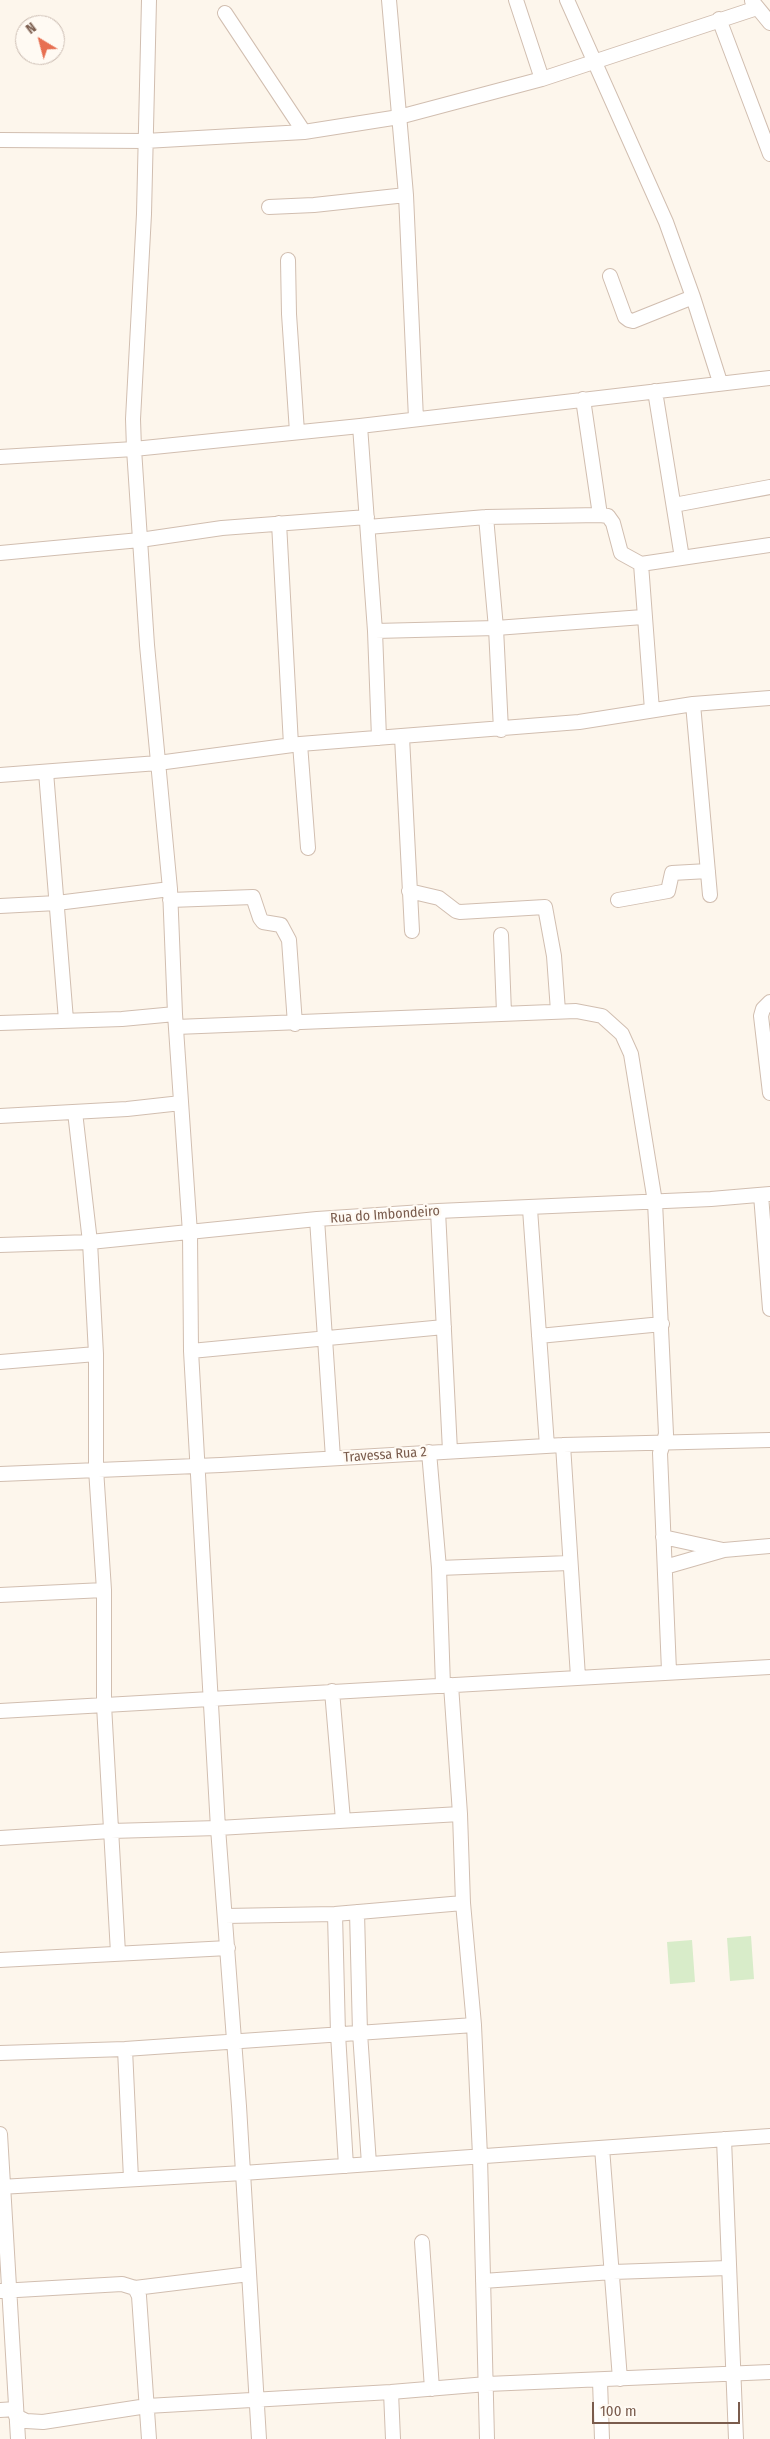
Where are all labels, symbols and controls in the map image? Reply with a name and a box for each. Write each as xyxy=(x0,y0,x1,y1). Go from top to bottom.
north arrow xyxy=(15,15,65,65)
text: N xyxy=(23,19,40,38)
street label: Rua do Imbondeiro xyxy=(330,1203,440,1227)
street label: Travessa Rua 2 xyxy=(343,1444,427,1466)
scale bar xyxy=(595,2392,742,2424)
text: 100 m xyxy=(600,2402,637,2420)

